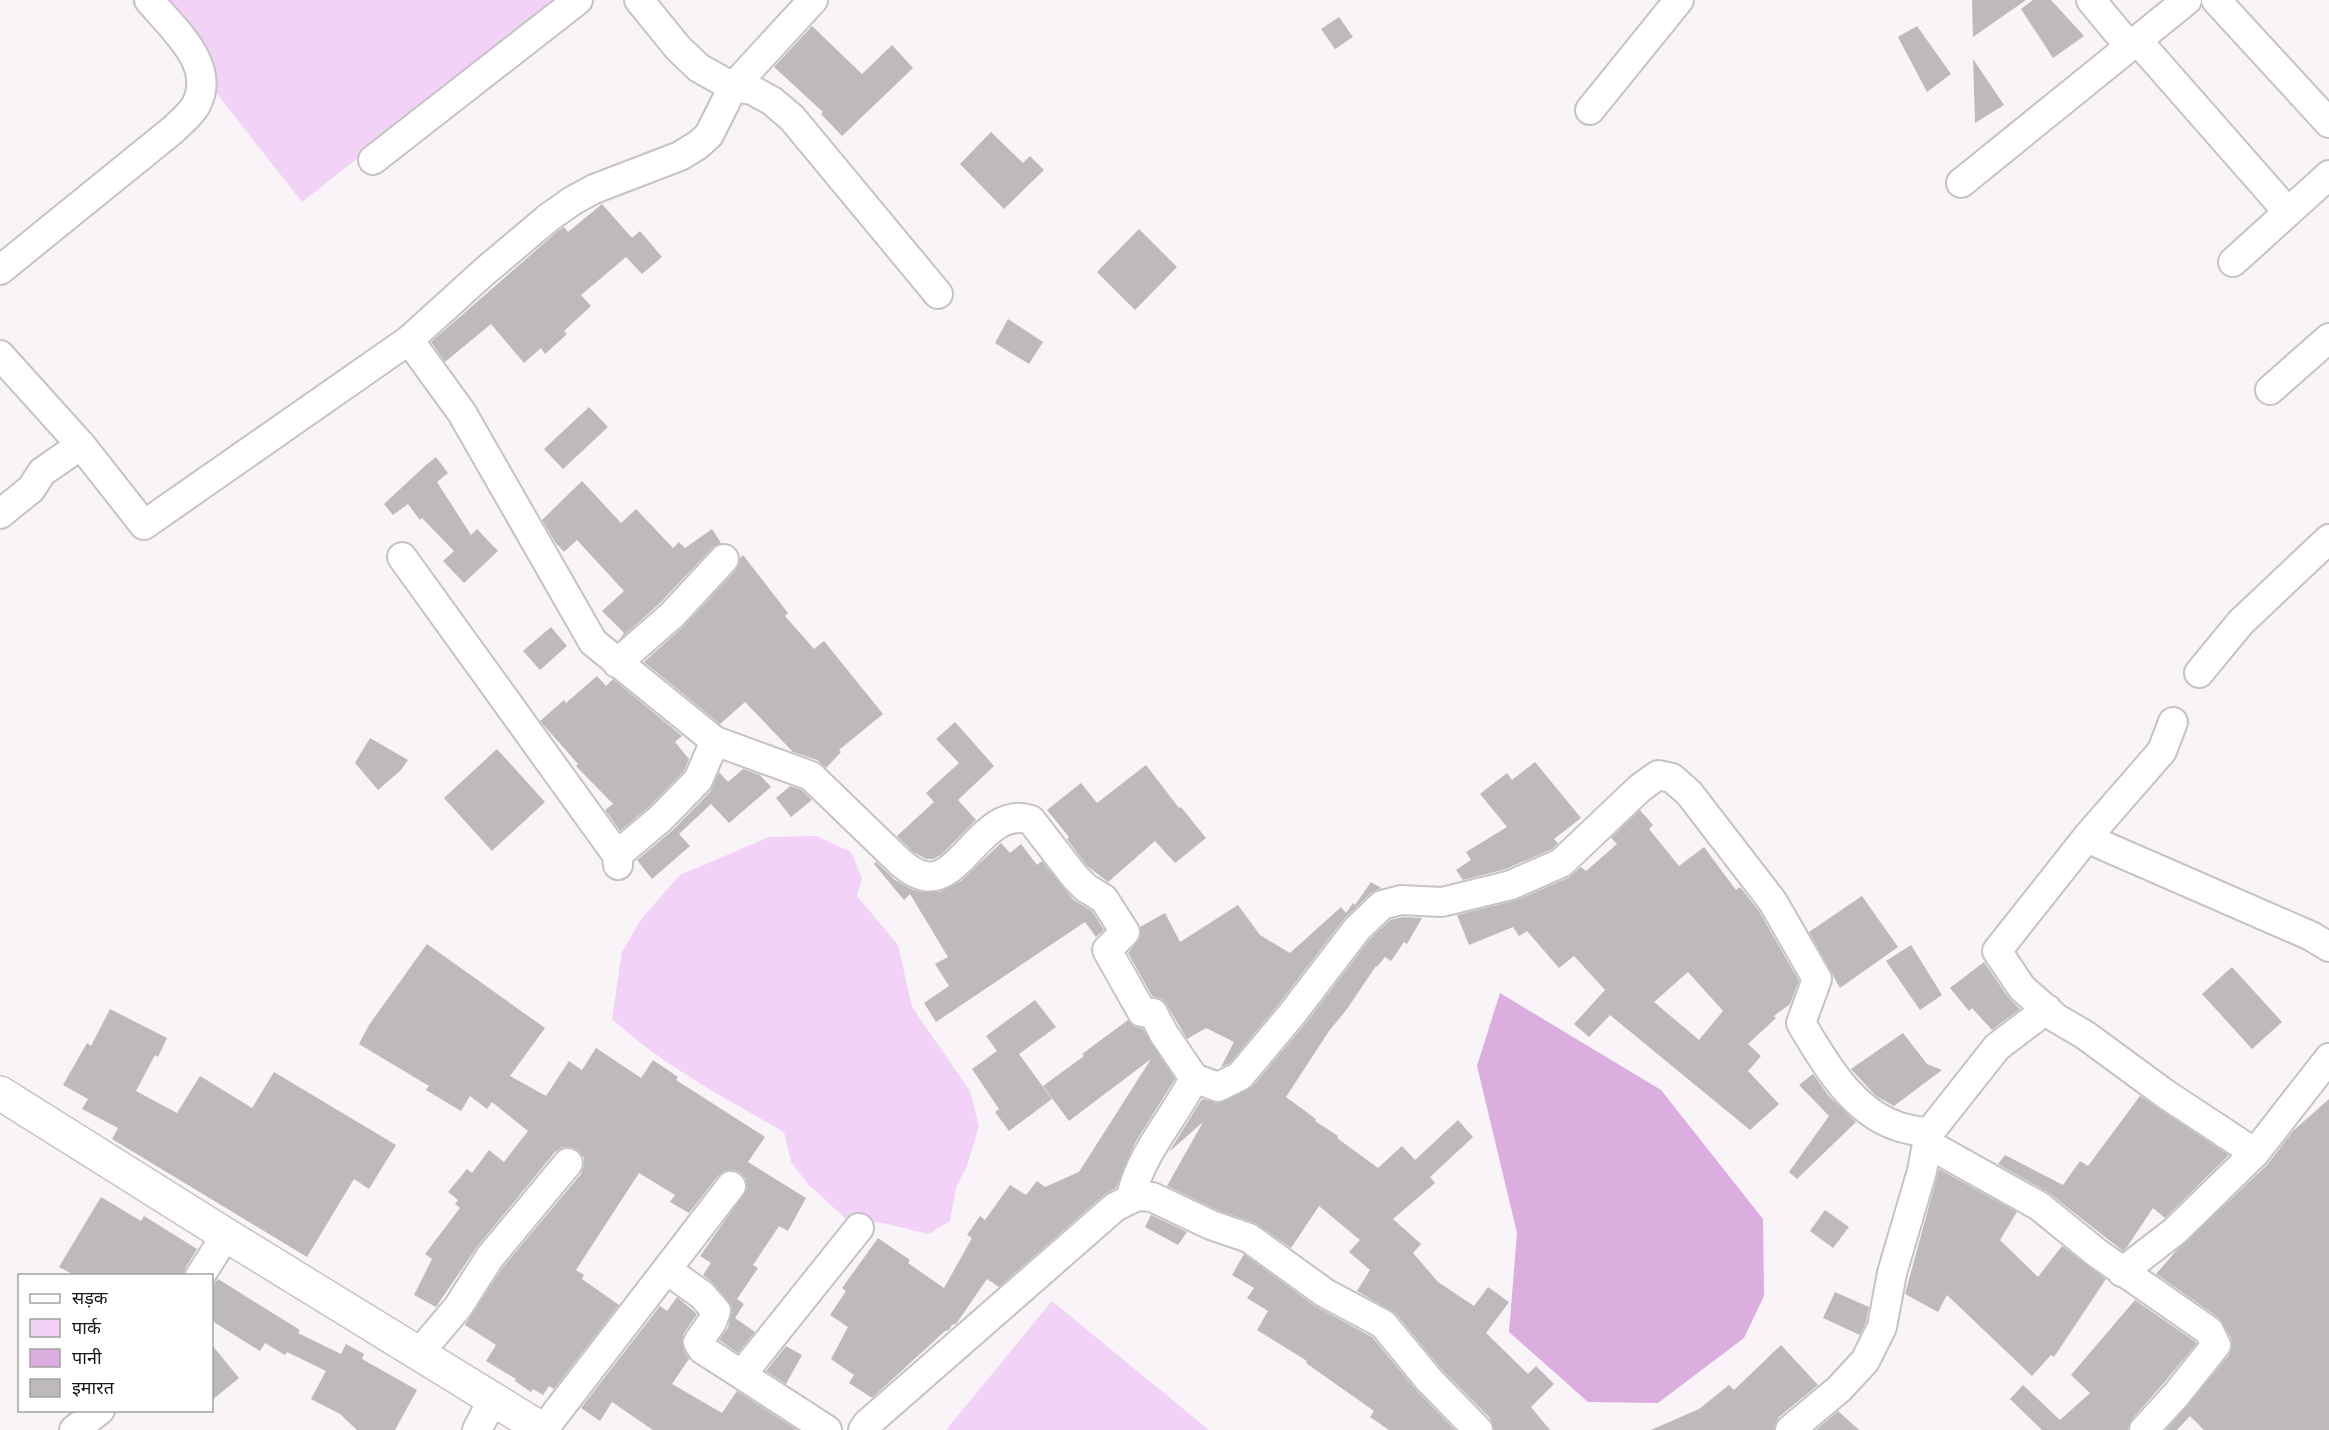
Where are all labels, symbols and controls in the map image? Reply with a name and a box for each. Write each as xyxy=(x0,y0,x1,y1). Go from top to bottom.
legend xyxy=(18,1274,213,1412)
text: सड़क xyxy=(72,1287,109,1309)
text: पार्क xyxy=(72,1317,102,1339)
text: पानी xyxy=(72,1347,102,1369)
text: इमारत xyxy=(72,1377,115,1399)

